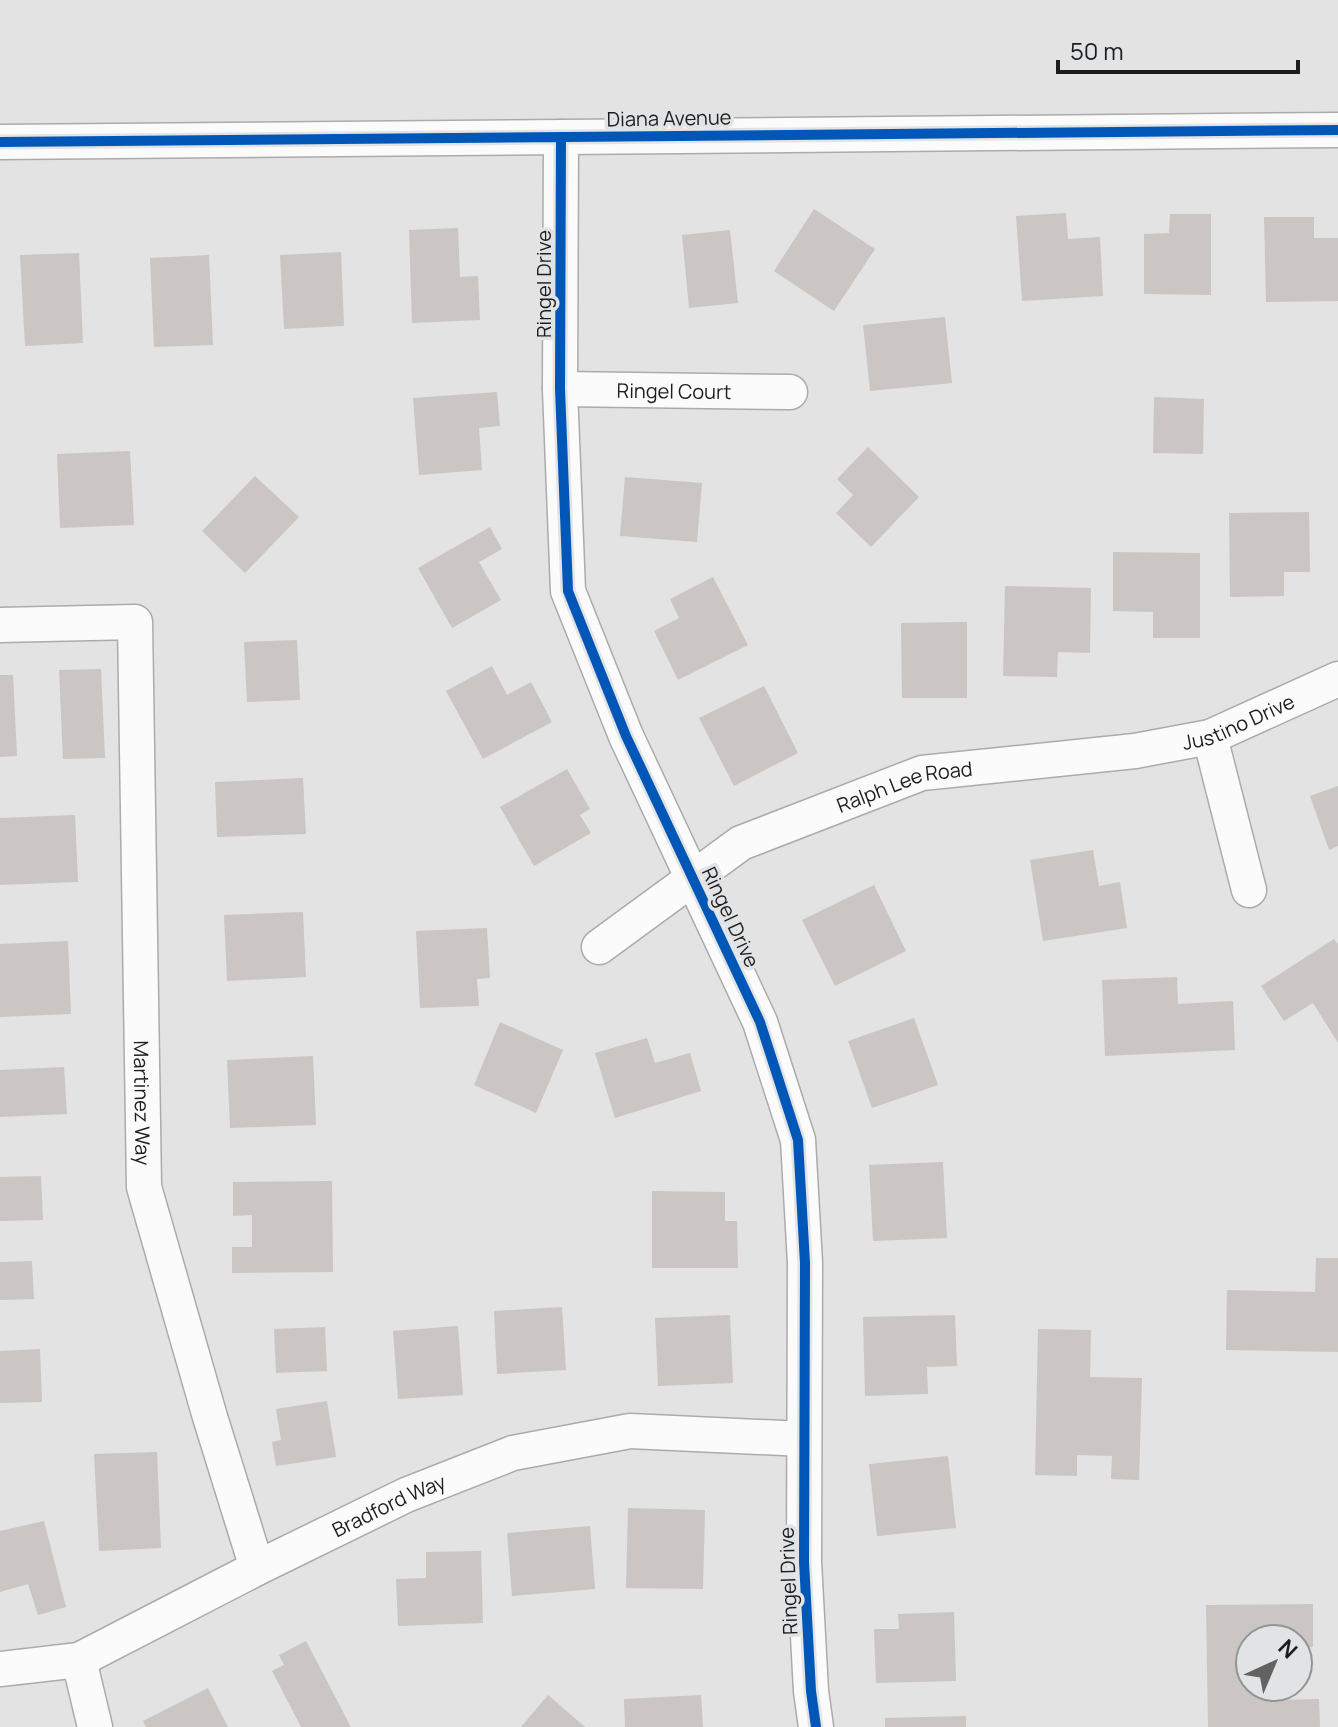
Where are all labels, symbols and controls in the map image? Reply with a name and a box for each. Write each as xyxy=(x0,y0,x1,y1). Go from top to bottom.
scale bar xyxy=(1058,24,1298,74)
text: 50 m xyxy=(1070,34,1124,67)
street label: Diana Avenue xyxy=(606,103,732,133)
street label: Ringel Drive xyxy=(530,230,557,338)
street label: Ringel Court xyxy=(616,376,732,405)
street label: Justino Drive xyxy=(1180,687,1298,755)
street label: Ralph Lee Road xyxy=(833,754,974,818)
street label: Ringel Drive xyxy=(696,862,766,972)
street label: Martinez Way xyxy=(128,1040,157,1166)
street label: Bradford Way xyxy=(327,1467,450,1543)
street label: Ringel Drive xyxy=(773,1526,803,1636)
north arrow xyxy=(1234,1623,1314,1703)
text: N xyxy=(1272,1632,1304,1665)

